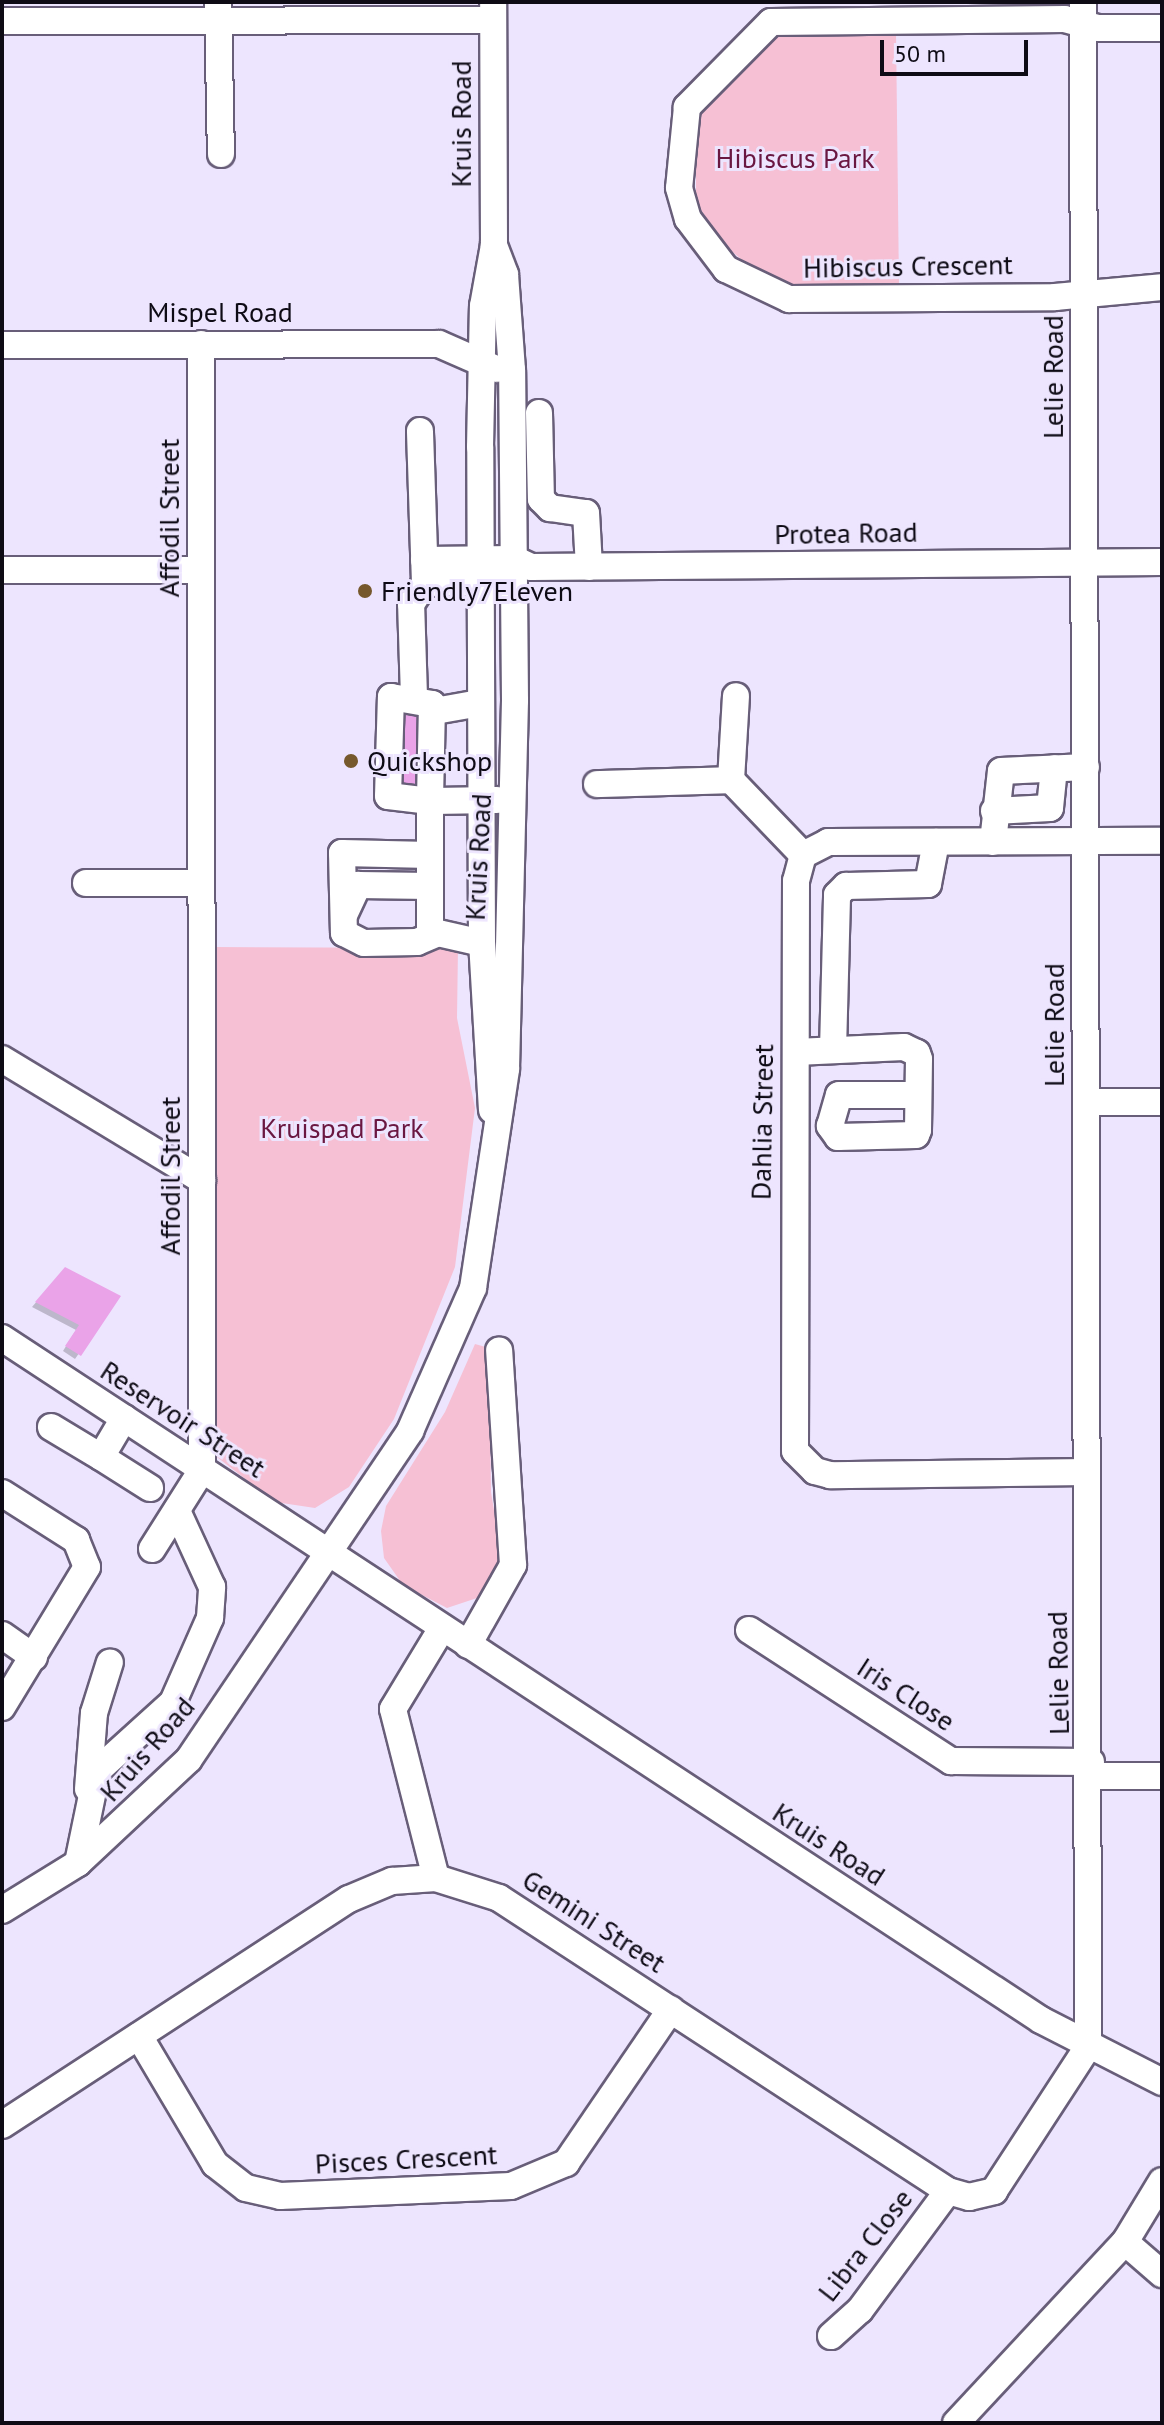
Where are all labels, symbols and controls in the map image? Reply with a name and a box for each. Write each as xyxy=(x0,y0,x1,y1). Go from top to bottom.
scale bar xyxy=(884,24,1032,74)
text: 50 m xyxy=(894,38,946,69)
street label: Kruis Road xyxy=(444,61,478,187)
park label: Hibiscus Park xyxy=(715,141,875,175)
street label: Hibiscus Crescent xyxy=(803,247,1013,285)
street label: Mispel Road xyxy=(147,295,293,329)
street label: Lelie Road xyxy=(1036,315,1070,439)
street label: Affodil Street xyxy=(152,439,186,597)
street label: Protea Road xyxy=(774,515,918,551)
place label: Friendly7Eleven xyxy=(381,574,573,608)
marker: Friendly7Eleven xyxy=(356,582,374,600)
place label: Quickshop xyxy=(367,744,492,778)
marker: Quickshop xyxy=(342,752,360,770)
street label: Kruis Road xyxy=(458,793,498,921)
street label: Lelie Road xyxy=(1037,963,1071,1087)
street label: Dahlia Street xyxy=(744,1044,780,1200)
street label: Affodil Street xyxy=(153,1097,187,1255)
park label: Kruispad Park xyxy=(260,1111,424,1145)
street label: Reservoir Street xyxy=(94,1353,272,1485)
street label: Lelie Road xyxy=(1040,1611,1076,1735)
street label: Iris Close xyxy=(851,1650,961,1738)
street label: Kruis Road xyxy=(93,1690,201,1808)
street label: Kruis Road xyxy=(767,1795,891,1893)
street label: Gemini Street xyxy=(516,1862,672,1980)
street label: Pisces Crescent xyxy=(314,2137,498,2181)
street label: Libra Close xyxy=(811,2182,919,2308)

